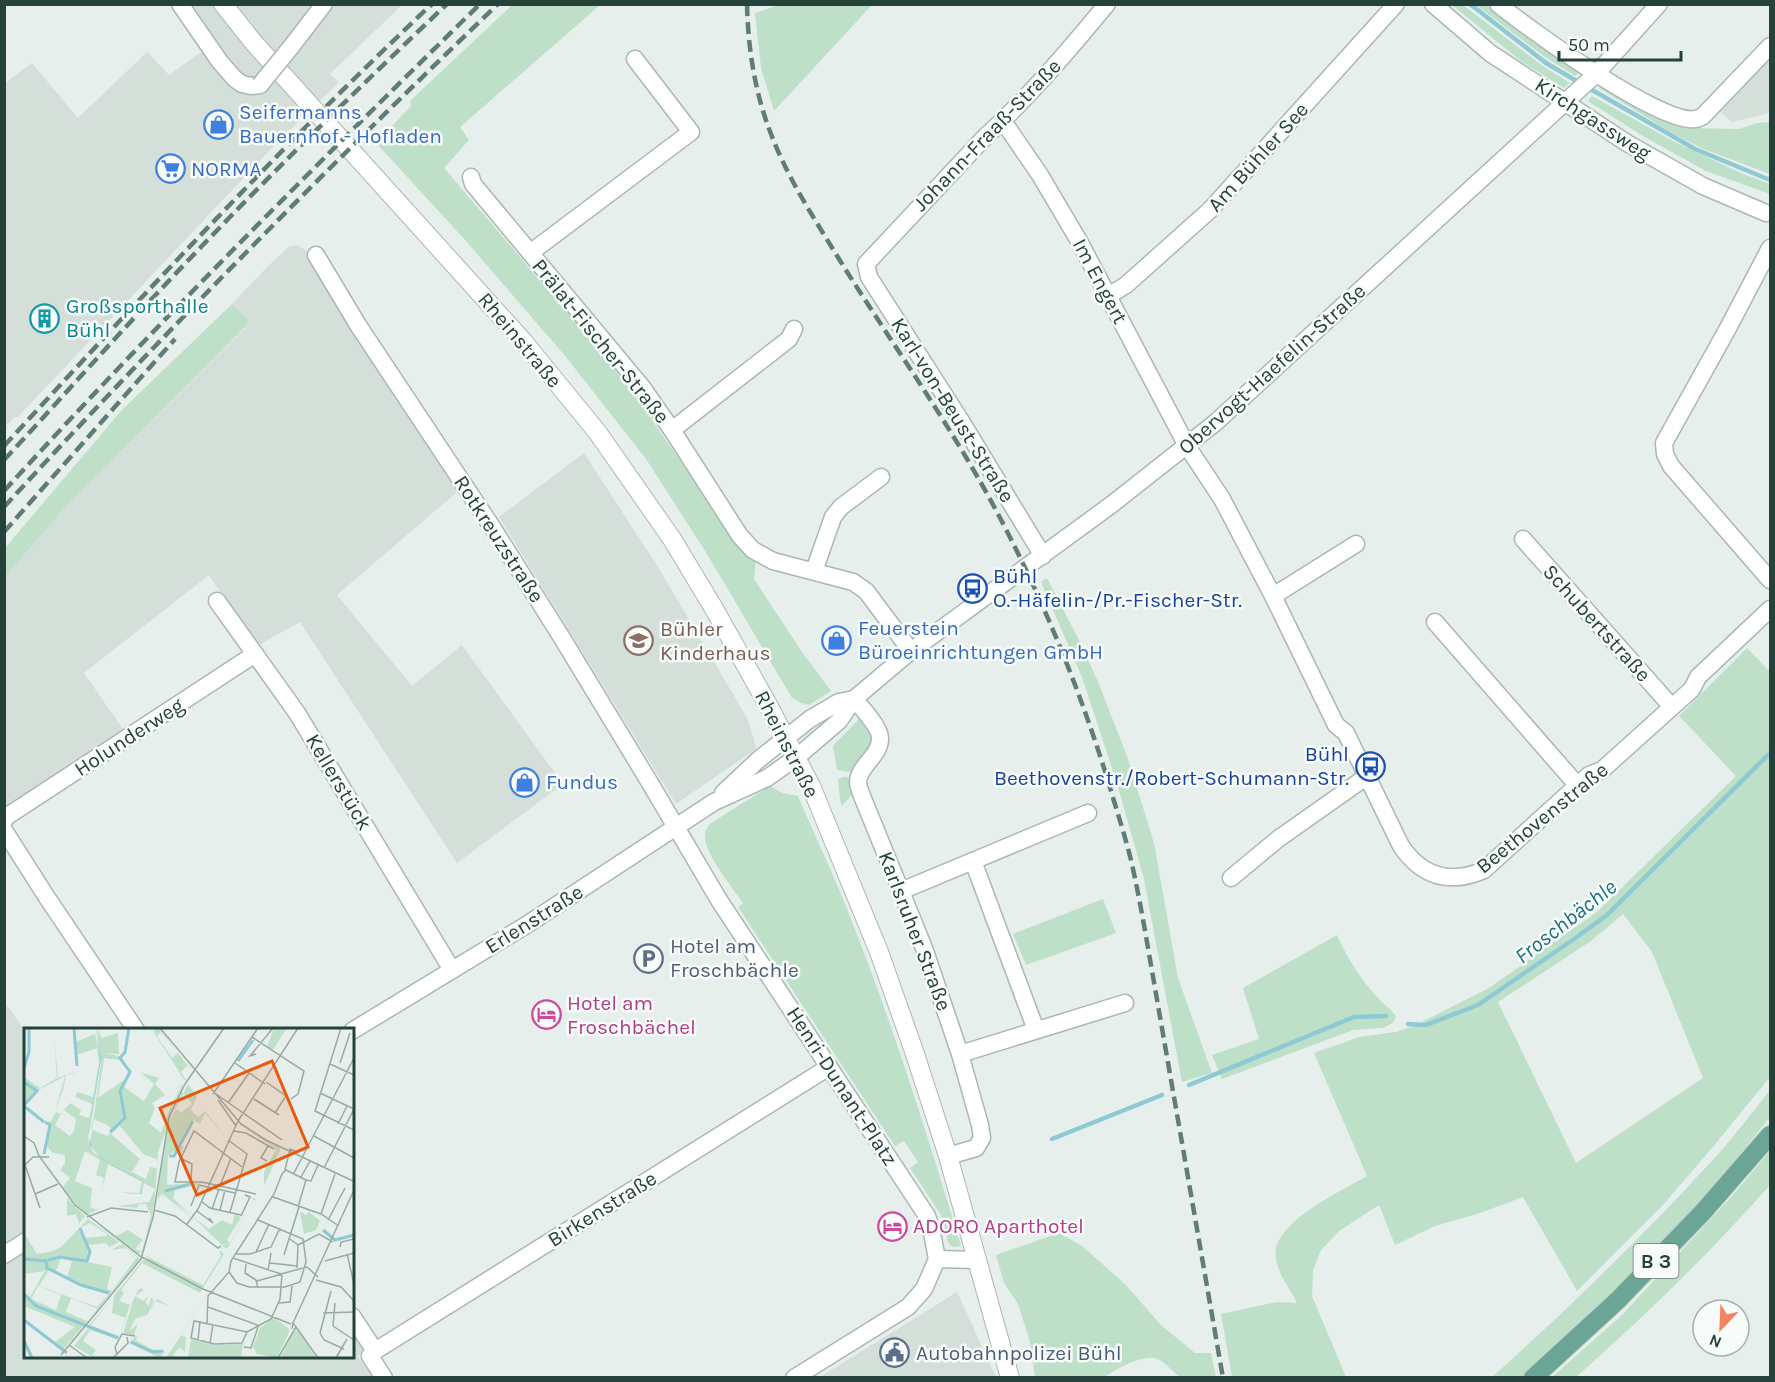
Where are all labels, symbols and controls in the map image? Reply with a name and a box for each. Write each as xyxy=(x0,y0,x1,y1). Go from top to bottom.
scale bar xyxy=(1559,24,1680,62)
text: 50 m xyxy=(1568,34,1610,56)
street label: Johann-Fraaß-Straße xyxy=(908,54,1066,216)
street label: Kirchgassweg xyxy=(1530,73,1656,165)
street label: Am Bühler See xyxy=(1203,97,1313,217)
place label: Seifermanns Bauernhof - Hofladen xyxy=(239,100,442,148)
shop icon: Seifermanns Bauernhof - Hofladen xyxy=(202,108,234,140)
supermarket icon: NORMA xyxy=(154,153,186,185)
place label: NORMA xyxy=(191,157,262,181)
street label: Im Engert xyxy=(1068,234,1132,328)
street label: Prälat-Fischer-Straße xyxy=(527,254,675,428)
street label: Obervogt-Haefelin-Straße xyxy=(1174,279,1370,459)
street label: Rheinstraße xyxy=(473,287,567,393)
place label: Großsporthalle Bühl xyxy=(66,294,209,342)
building icon: Großsporthalle Bühl xyxy=(29,302,61,334)
street label: Karl-von-Beust-Straße xyxy=(886,313,1020,507)
street label: Rotkreuzstraße xyxy=(449,471,549,607)
street label: Schubertstraße xyxy=(1538,559,1656,687)
place label: Bühl O.-Häfelin-/Pr.-Fischer-Str. xyxy=(993,564,1242,612)
bus stop icon: Bühl O.-Häfelin-/Pr.-Fischer-Str. xyxy=(956,572,988,604)
place label: Feuerstein Büroeinrichtungen GmbH xyxy=(858,616,1103,664)
place label: Bühler Kinderhaus xyxy=(660,617,771,665)
shop icon: Feuerstein Büroeinrichtungen GmbH xyxy=(821,624,853,656)
school or university icon: Bühler Kinderhaus xyxy=(623,625,655,657)
street label: Rheinstraße xyxy=(750,686,824,802)
street label: Holunderweg xyxy=(70,693,188,781)
street label: Kellerstück xyxy=(301,730,377,835)
place label: Bühl Beethovenstr./Robert-Schumann-Str. xyxy=(994,742,1349,790)
bus stop icon: Bühl Beethovenstr./Robert-Schumann-Str. xyxy=(1354,750,1386,782)
street label: Beethovenstraße xyxy=(1471,758,1613,878)
shop icon: Fundus xyxy=(509,766,541,798)
place label: Fundus xyxy=(546,770,618,794)
street label: Karlsruher Straße xyxy=(874,848,956,1014)
water label: Froschbächle xyxy=(1510,874,1622,970)
street label: Erlenstraße xyxy=(481,880,587,958)
place label: Hotel am Froschbächle xyxy=(670,934,799,982)
parking icon: Hotel am Froschbächle xyxy=(633,942,665,974)
place label: Hotel am Froschbächel xyxy=(567,991,696,1039)
hotel icon: Hotel am Froschbächel xyxy=(530,999,562,1031)
street label: Henri-Dunant-Platz xyxy=(782,1002,902,1170)
inset map xyxy=(24,1028,354,1358)
street label: Birkenstraße xyxy=(543,1166,661,1252)
hotel icon: ADORO Aparthotel xyxy=(876,1210,908,1242)
place label: ADORO Aparthotel xyxy=(913,1214,1084,1238)
road number: B 3 xyxy=(1634,1244,1678,1278)
north arrow xyxy=(1691,1298,1751,1358)
text: N xyxy=(1706,1330,1724,1352)
public building icon: Autobahnpolizei Bühl xyxy=(879,1337,911,1369)
place label: Autobahnpolizei Bühl xyxy=(916,1341,1122,1365)

